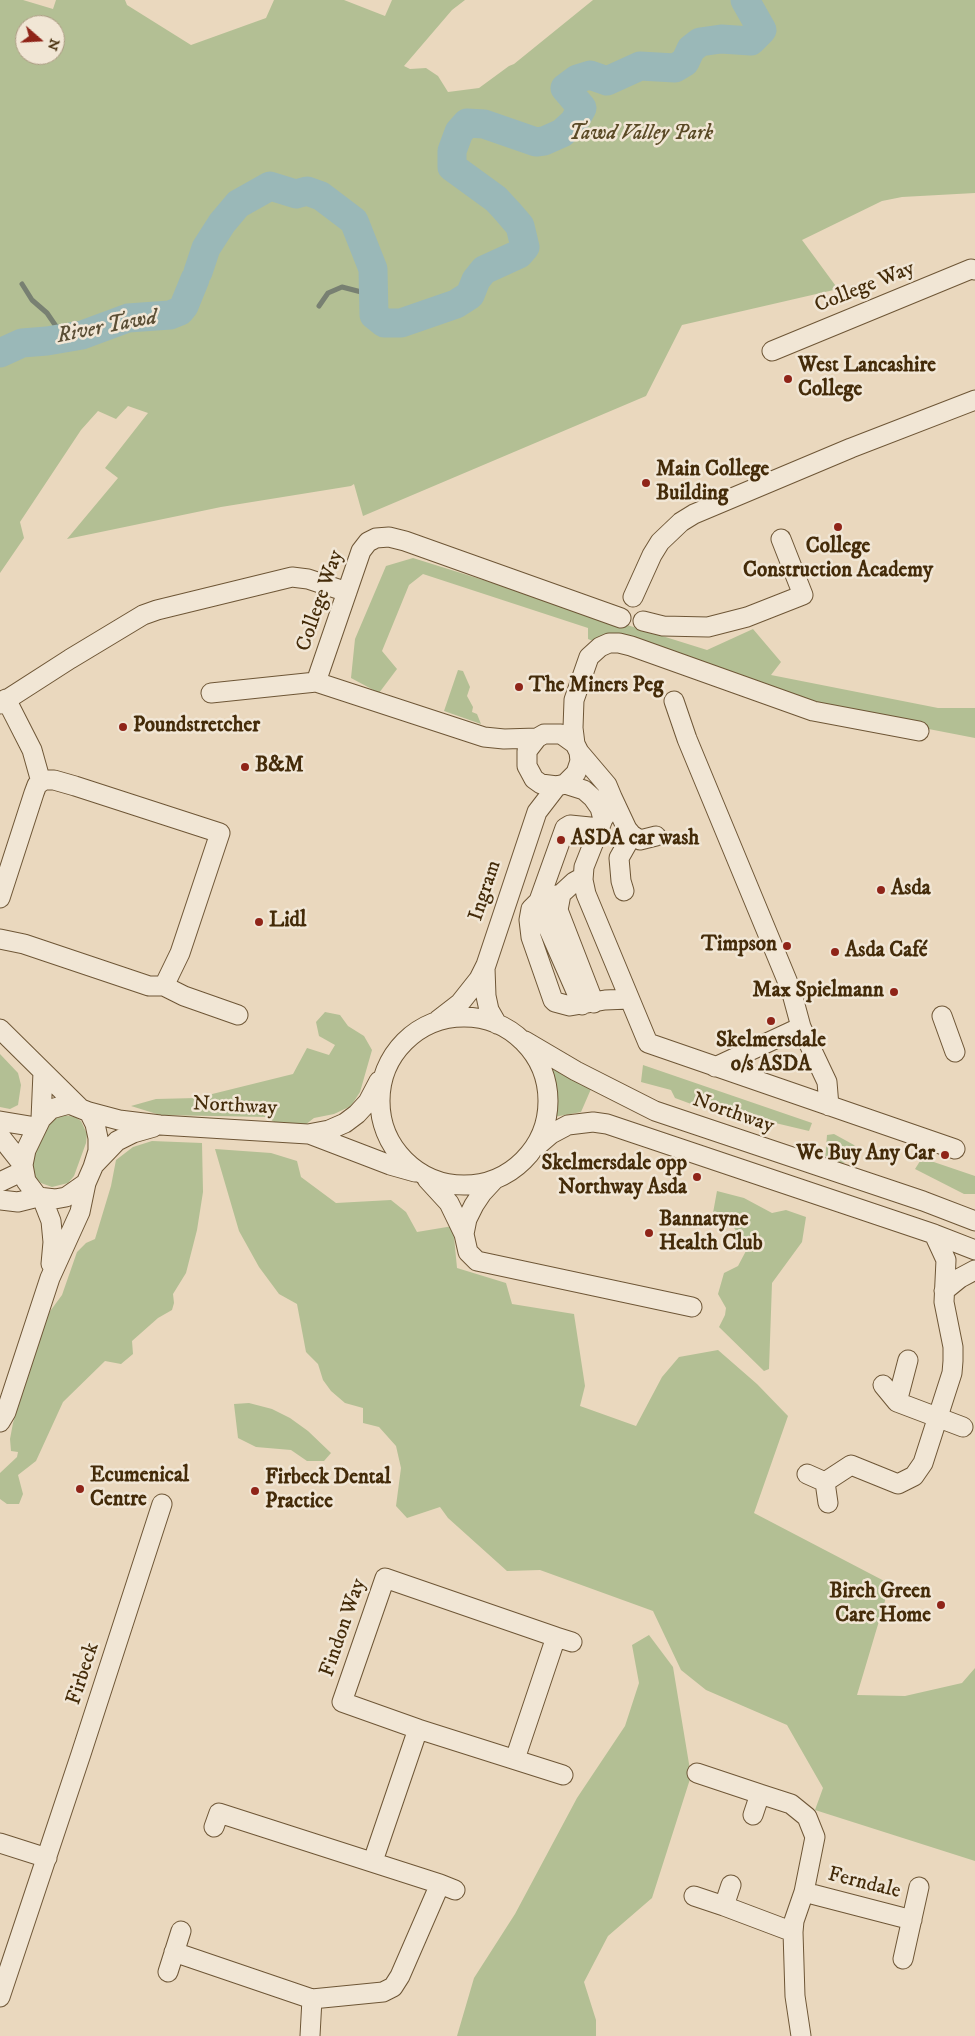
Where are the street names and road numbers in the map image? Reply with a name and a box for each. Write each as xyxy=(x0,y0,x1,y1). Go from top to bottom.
street label: College Way xyxy=(811,257,919,319)
street label: College Way xyxy=(292,547,350,655)
street label: Ingram xyxy=(464,857,508,925)
street label: Northway xyxy=(689,1088,777,1140)
street label: Northway xyxy=(192,1092,278,1122)
street label: Findon Way xyxy=(315,1576,373,1680)
street label: Firbeck xyxy=(62,1640,106,1708)
street label: Ferndale xyxy=(825,1863,903,1905)

